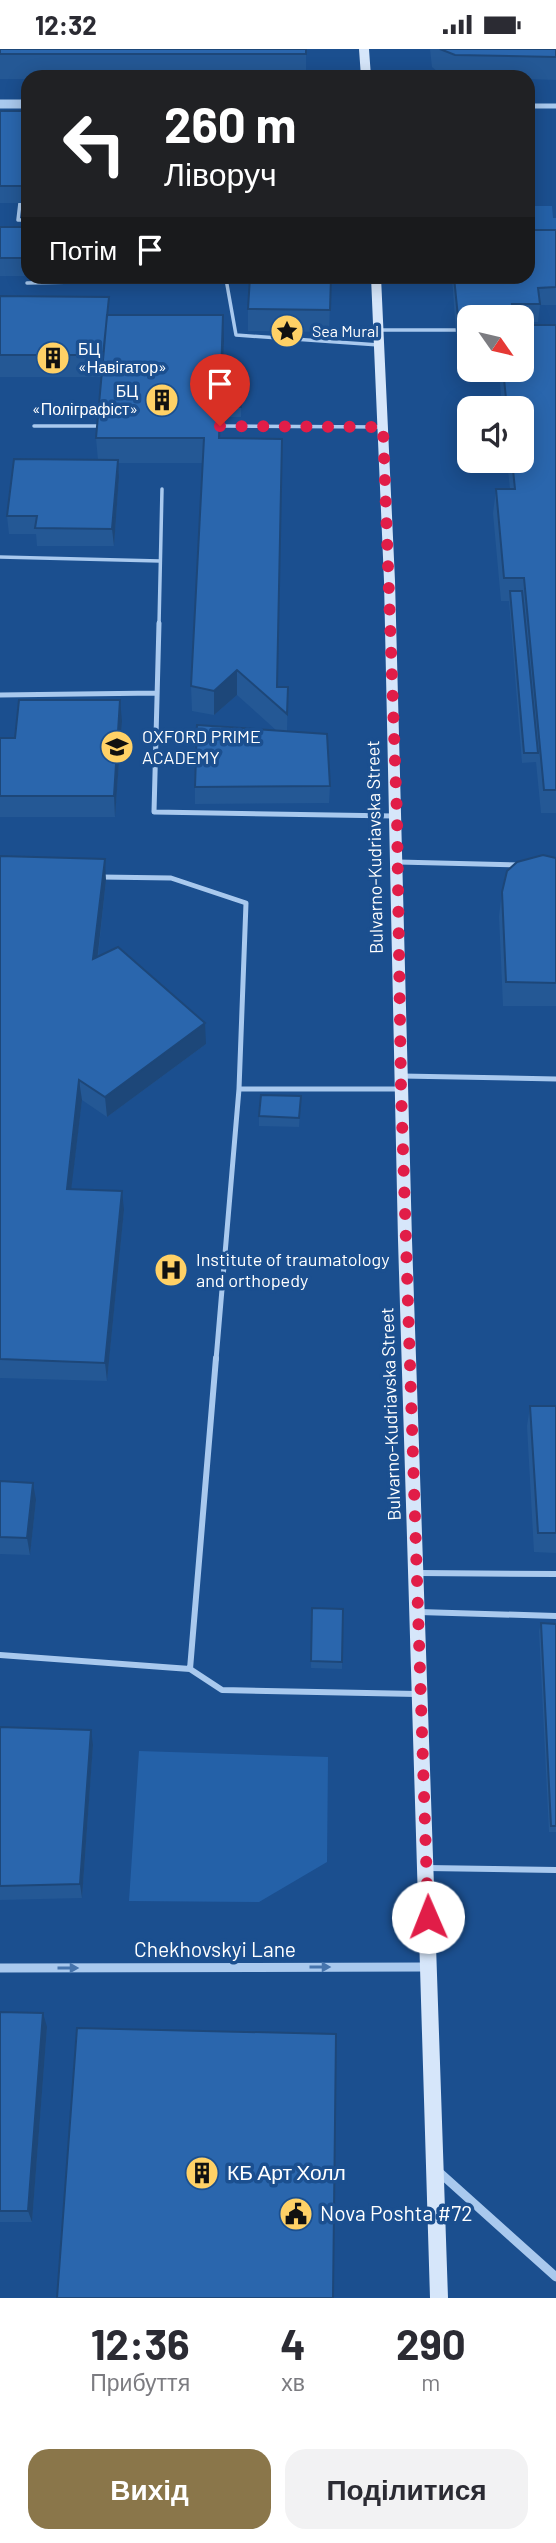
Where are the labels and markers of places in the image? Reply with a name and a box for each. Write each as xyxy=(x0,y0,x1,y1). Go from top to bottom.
place icon: Sea Mural xyxy=(268,312,306,350)
place label: Sea Mural xyxy=(312,321,379,340)
building icon: БЦ «Навігатор» xyxy=(34,339,72,377)
place label: БЦ «Навігатор» xyxy=(78,339,167,376)
pin xyxy=(190,354,250,426)
place label: БЦ «Поліграфіст» xyxy=(32,381,138,418)
building icon: БЦ «Поліграфіст» xyxy=(143,381,181,419)
place label: OXFORD PRIME ACADEMY xyxy=(142,725,261,768)
school or university icon: OXFORD PRIME ACADEMY xyxy=(98,728,136,766)
place label: Institute of traumatology and orthopedy xyxy=(196,1248,389,1291)
hospital icon: Institute of traumatology and orthopedy xyxy=(152,1251,190,1289)
building icon: КБ Арт Холл xyxy=(183,2154,221,2192)
place label: КБ Арт Холл xyxy=(227,2159,346,2184)
public building icon: Nova Poshta #72 xyxy=(277,2195,315,2233)
place label: Nova Poshta #72 xyxy=(320,2200,472,2225)

